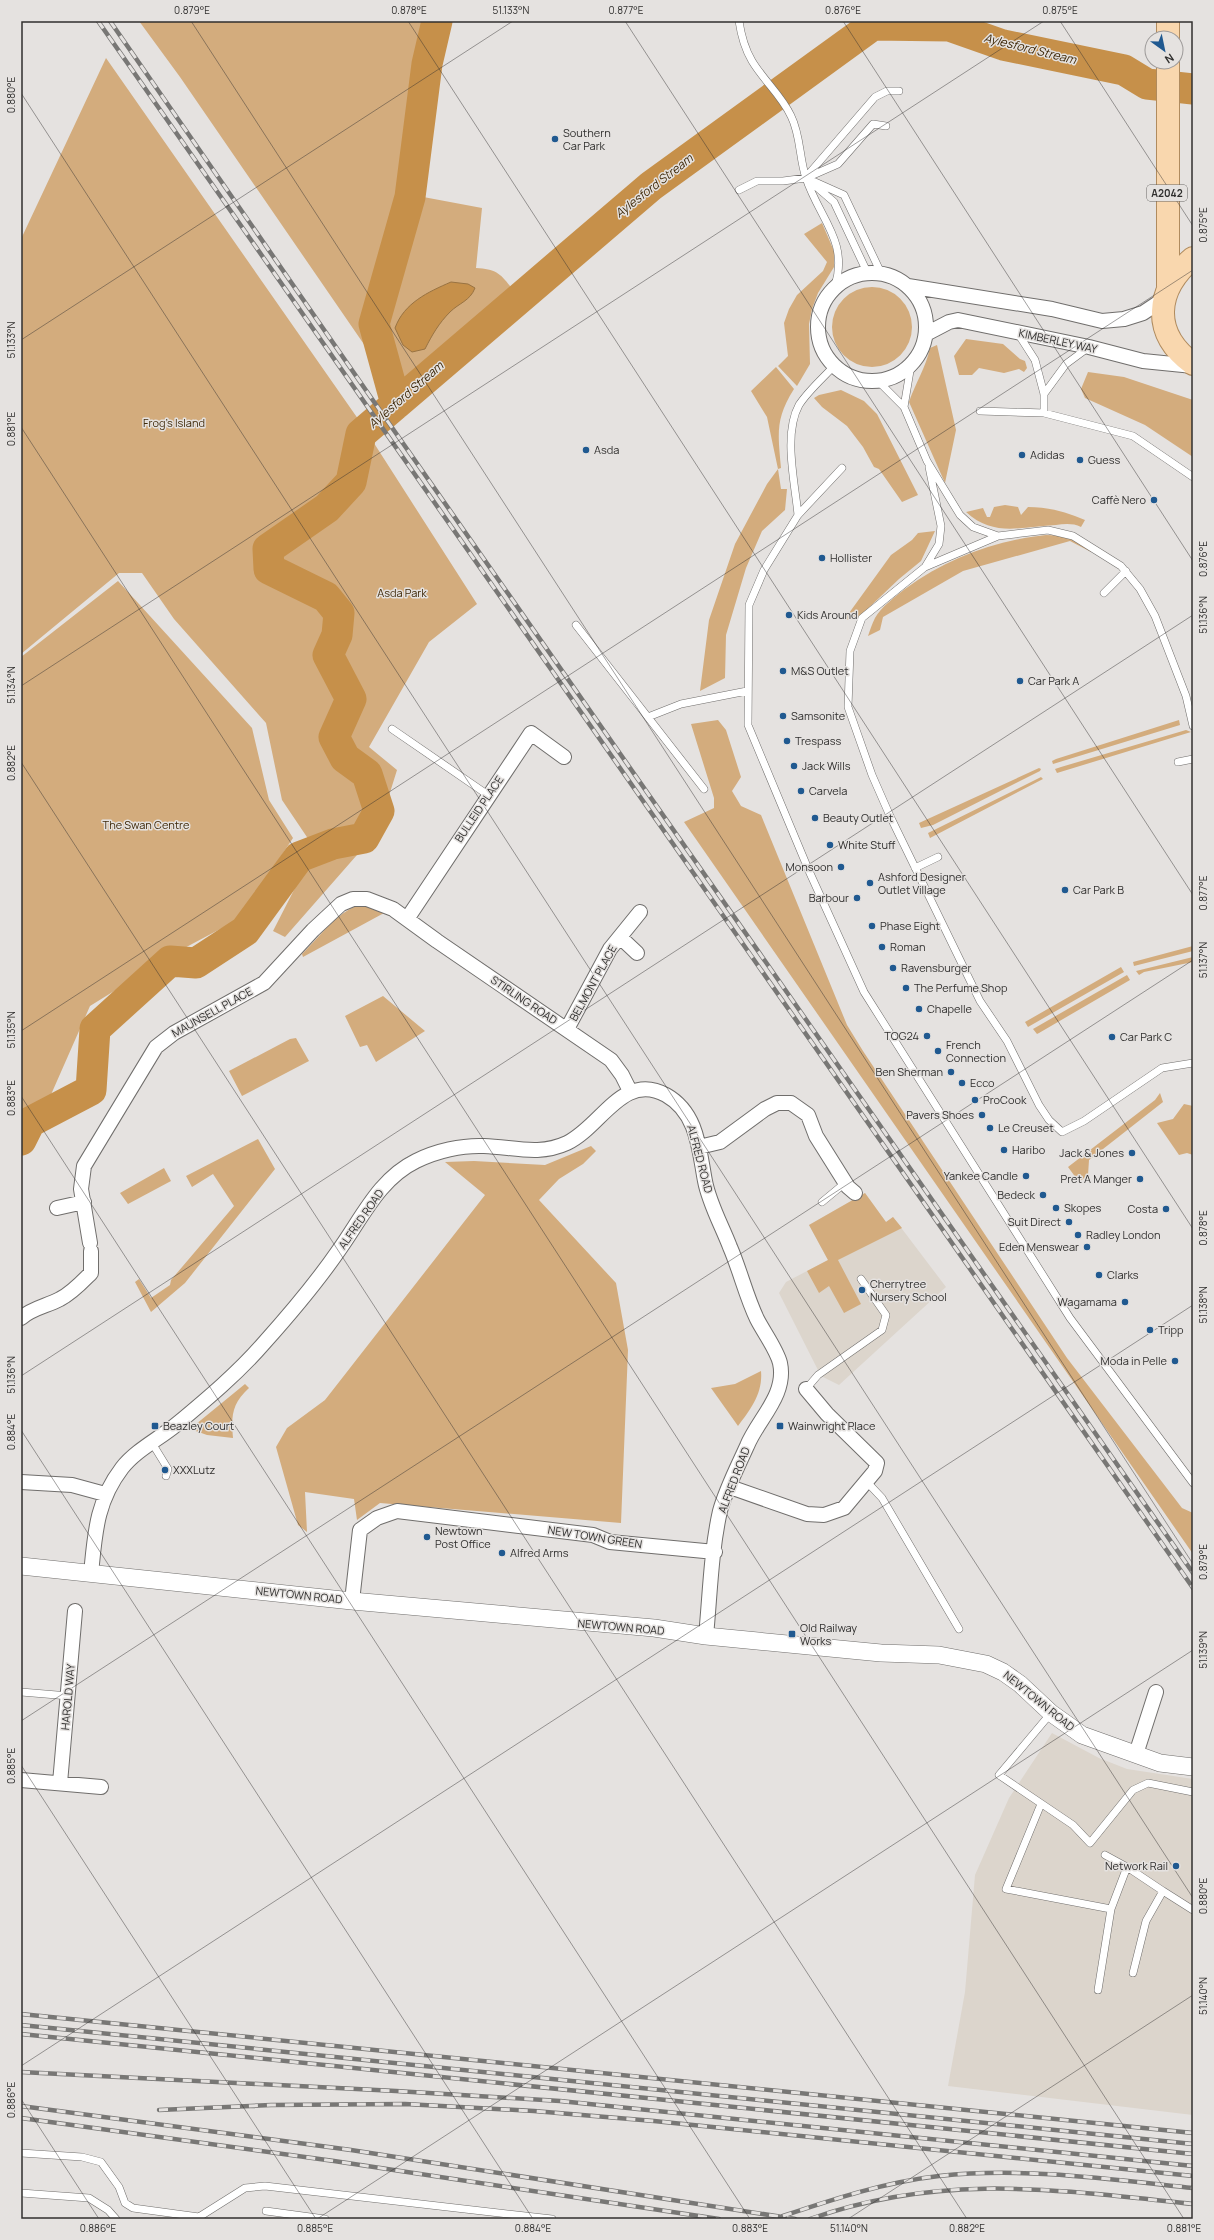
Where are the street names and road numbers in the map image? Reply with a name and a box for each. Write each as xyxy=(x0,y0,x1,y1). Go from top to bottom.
road number: A2042 xyxy=(1147,185,1187,201)
street label: KIMBERLEY WAY xyxy=(1017,325,1100,356)
street label: BULLEID PLACE xyxy=(451,772,506,845)
street label: BELMONT PLACE xyxy=(565,942,620,1024)
street label: STIRLING ROAD xyxy=(488,972,561,1027)
street label: MAUNSELL PLACE xyxy=(169,983,255,1040)
street label: ALFRED ROAD xyxy=(684,1123,717,1195)
street label: ALFRED ROAD xyxy=(334,1186,387,1252)
street label: ALFRED ROAD xyxy=(714,1444,753,1515)
street label: NEW TOWN GREEN xyxy=(547,1522,643,1551)
street label: NEWTOWN ROAD xyxy=(255,1582,343,1607)
street label: NEWTOWN ROAD xyxy=(577,1615,665,1638)
street label: HAROLD WAY xyxy=(57,1662,78,1731)
street label: NEWTOWN ROAD xyxy=(1001,1667,1078,1734)

